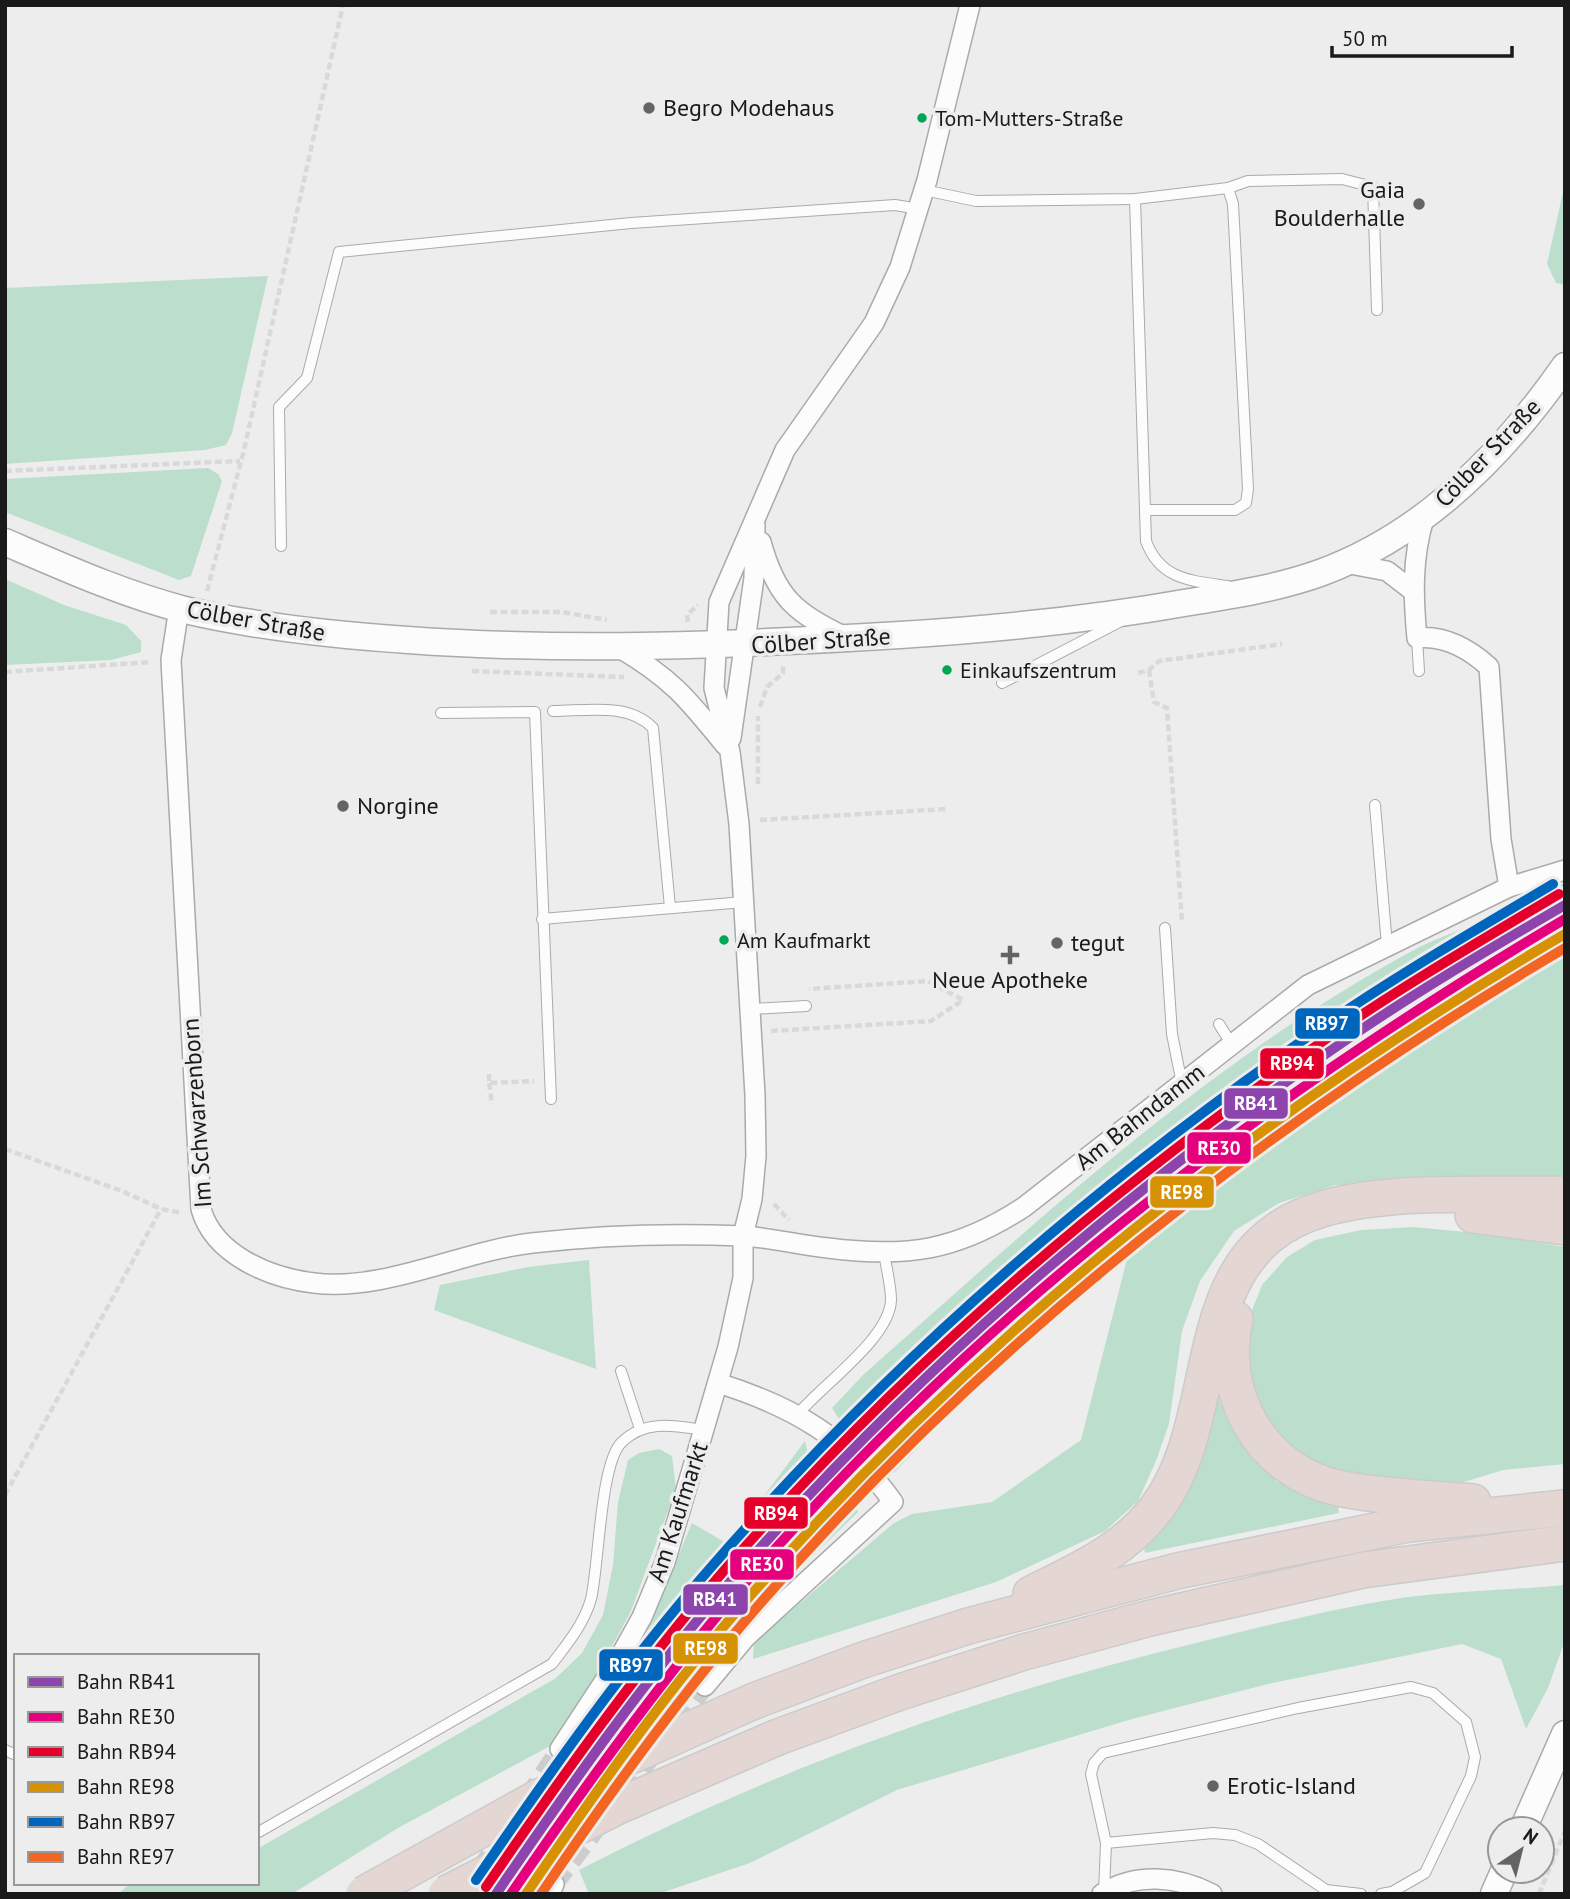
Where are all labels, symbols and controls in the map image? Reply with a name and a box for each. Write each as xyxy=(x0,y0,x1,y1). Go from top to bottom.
scale bar xyxy=(1332,14,1512,58)
text: 50 m xyxy=(1342,25,1388,52)
place label: Begro Modehaus xyxy=(663,92,834,123)
marker: Begro Modehaus xyxy=(641,100,657,116)
place label: Tom-Mutters-Straße xyxy=(935,104,1123,132)
marker: Tom-Mutters-Straße xyxy=(915,111,929,125)
place label: Gaia Boulderhalle xyxy=(1274,174,1405,233)
marker: Gaia Boulderhalle xyxy=(1411,196,1427,212)
street label: Cölber Straße xyxy=(1428,392,1547,514)
street label: Cölber Straße xyxy=(185,593,328,648)
street label: Cölber Straße xyxy=(750,620,892,661)
place label: Einkaufszentrum xyxy=(960,656,1117,684)
marker: Einkaufszentrum xyxy=(940,663,954,677)
place label: Norgine xyxy=(357,790,439,821)
marker: Norgine xyxy=(335,798,351,814)
place label: Am Kaufmarkt xyxy=(737,926,871,954)
place label: tegut xyxy=(1071,927,1125,958)
marker: Am Kaufmarkt xyxy=(717,933,731,947)
marker: tegut xyxy=(1049,935,1065,951)
marker: Neue Apotheke xyxy=(1002,947,1018,963)
place label: Neue Apotheke xyxy=(932,964,1088,995)
line badge: RB97 xyxy=(1294,1007,1361,1040)
text: RB97 xyxy=(1305,1011,1349,1035)
street label: Im Schwarzenborn xyxy=(174,1017,219,1209)
line badge: RB94 xyxy=(1259,1047,1325,1080)
text: RB94 xyxy=(1270,1051,1314,1075)
street label: Am Bahndamm xyxy=(1069,1056,1211,1177)
line badge: RB41 xyxy=(1223,1087,1289,1120)
text: RB41 xyxy=(1234,1091,1278,1115)
line badge: RE30 xyxy=(1186,1131,1252,1165)
text: RE30 xyxy=(1198,1136,1241,1160)
line badge: RE98 xyxy=(1149,1175,1215,1209)
text: RE98 xyxy=(1161,1180,1203,1204)
street label: Am Kaufmarkt xyxy=(640,1438,715,1586)
line badge: RB94 xyxy=(743,1496,809,1530)
text: RB94 xyxy=(754,1501,798,1525)
line badge: RE30 xyxy=(729,1548,795,1581)
text: RE30 xyxy=(741,1552,784,1576)
line badge: RB41 xyxy=(682,1583,749,1616)
text: RB41 xyxy=(693,1587,737,1611)
line badge: RE98 xyxy=(672,1632,739,1665)
text: RE98 xyxy=(685,1636,727,1660)
line badge: RB97 xyxy=(598,1648,664,1682)
text: RB97 xyxy=(609,1653,653,1677)
legend xyxy=(14,1654,259,1885)
text: Bahn RB41 xyxy=(77,1668,176,1695)
text: Bahn RE30 xyxy=(77,1703,175,1730)
text: Bahn RB94 xyxy=(77,1738,176,1765)
place label: Erotic-Island xyxy=(1227,1770,1356,1801)
text: Bahn RE98 xyxy=(77,1773,175,1800)
marker: Erotic-Island xyxy=(1205,1778,1221,1794)
text: Bahn RB97 xyxy=(77,1808,176,1835)
north arrow xyxy=(1486,1815,1556,1885)
text: N xyxy=(1519,1823,1543,1849)
text: Bahn RE97 xyxy=(77,1843,175,1870)

